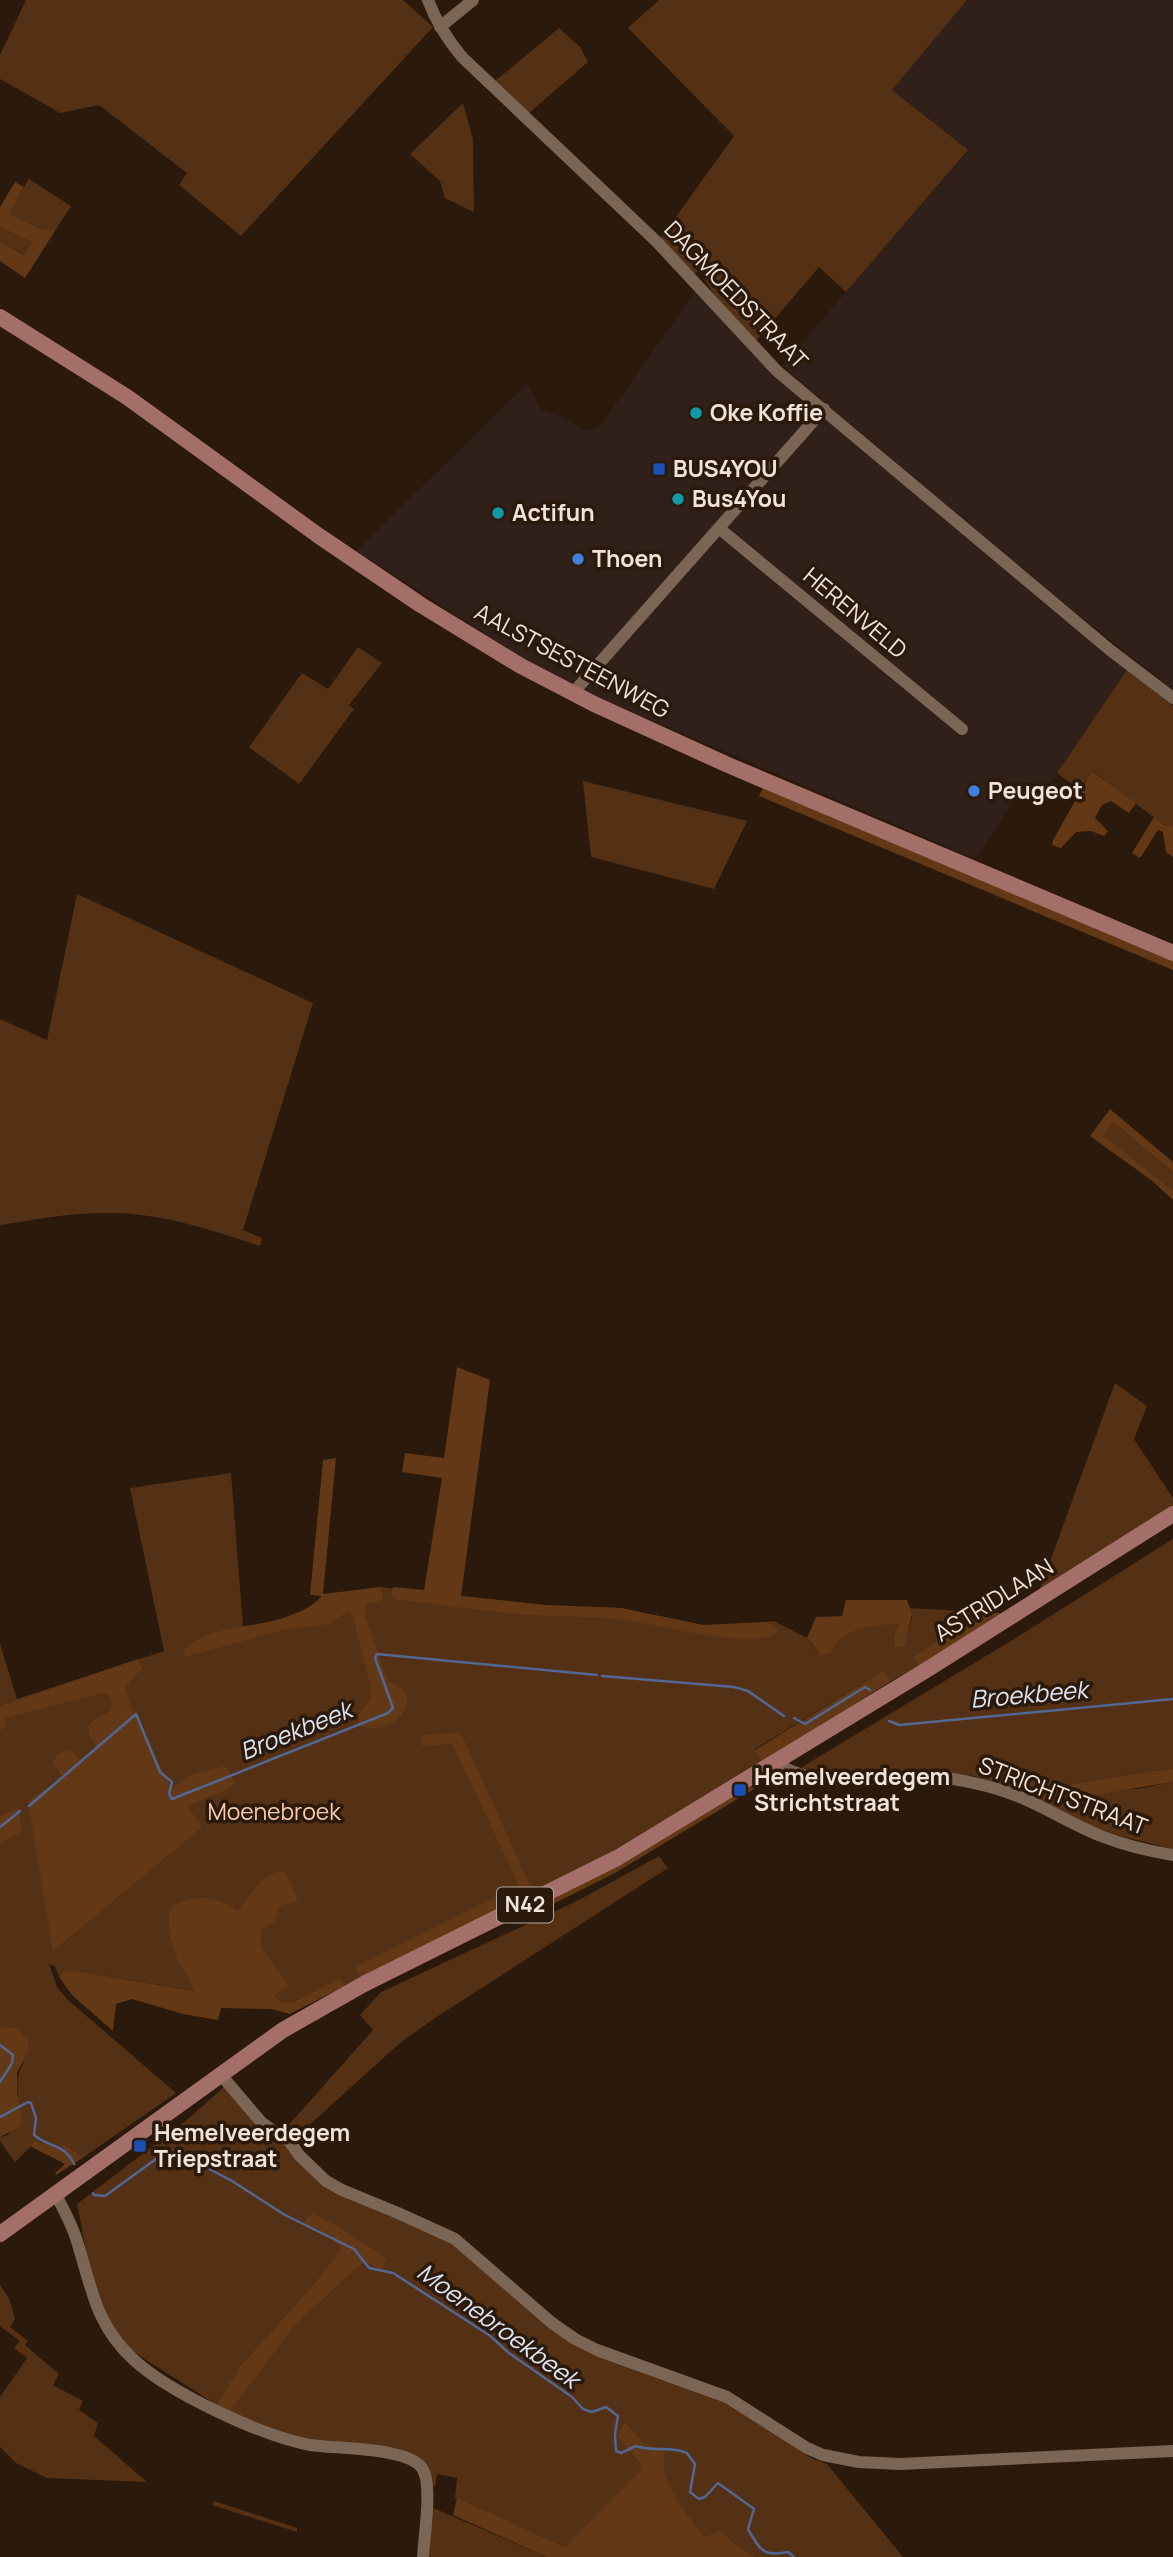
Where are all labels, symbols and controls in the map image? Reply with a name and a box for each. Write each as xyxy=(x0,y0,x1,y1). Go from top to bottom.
street label: DAGMOEDSTRAAT xyxy=(658,213,816,376)
place label: Oke Koffie xyxy=(710,396,823,428)
marker: Oke Koffie xyxy=(688,405,704,421)
place label: BUS4YOU xyxy=(673,452,778,484)
marker: BUS4YOU xyxy=(651,461,667,477)
place label: Bus4You xyxy=(692,482,786,514)
marker: Bus4You xyxy=(670,491,686,507)
place label: Actifun xyxy=(512,496,595,528)
marker: Actifun xyxy=(490,505,506,521)
place label: Thoen xyxy=(592,542,662,574)
marker: Thoen xyxy=(570,551,586,567)
street label: HERENVELD xyxy=(797,559,914,665)
street label: AALSTSESTEENWEG xyxy=(469,595,675,725)
place label: Peugeot xyxy=(988,774,1083,806)
marker: Peugeot xyxy=(966,783,982,799)
street label: ASTRIDLAAN xyxy=(928,1550,1059,1648)
water label: Broekbeek xyxy=(969,1672,1092,1715)
water label: Broekbeek xyxy=(235,1691,359,1767)
street label: STRICHTSTRAAT xyxy=(974,1748,1153,1842)
place label: Hemelveerdegem Strichtstraat xyxy=(754,1760,950,1818)
marker: Hemelveerdegem Strichtstraat xyxy=(732,1782,748,1798)
park label: Moenebroek xyxy=(207,1795,341,1827)
road number: N42 xyxy=(497,1888,553,1923)
place label: Hemelveerdegem Triepstraat xyxy=(154,2116,350,2174)
marker: Hemelveerdegem Triepstraat xyxy=(132,2138,148,2154)
water label: Moenebroekbeek xyxy=(411,2255,589,2397)

